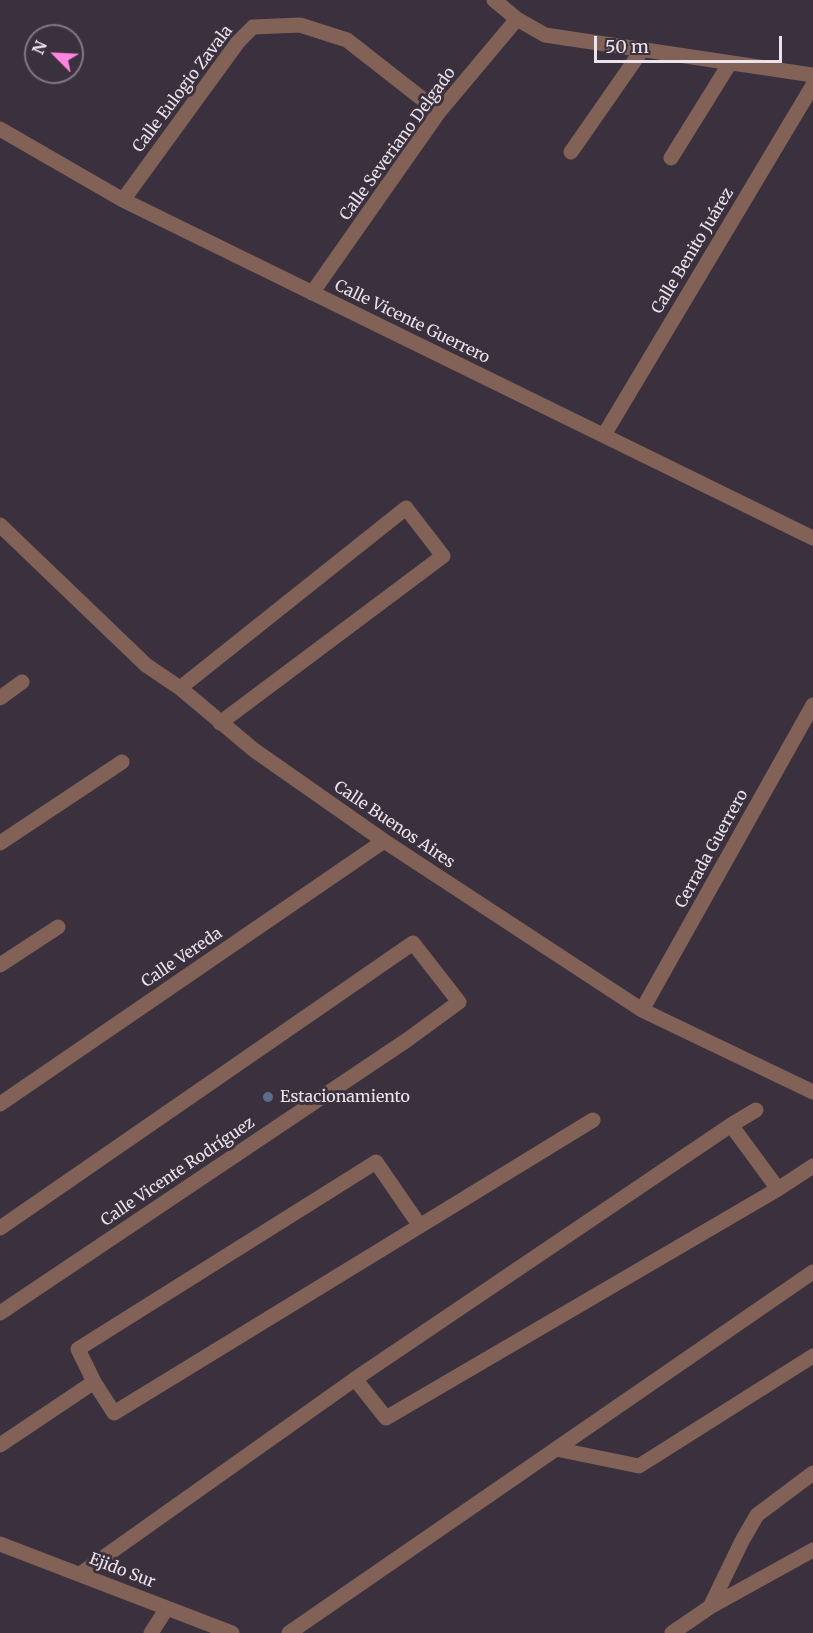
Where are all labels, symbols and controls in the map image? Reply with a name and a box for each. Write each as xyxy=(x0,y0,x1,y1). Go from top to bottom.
street label: Calle Eulogio Zavala xyxy=(129,22,237,156)
north arrow xyxy=(24,24,84,84)
scale bar xyxy=(597,24,784,62)
text: 50 m xyxy=(605,35,649,58)
text: N xyxy=(28,38,51,57)
street label: Calle Severiano Delgado xyxy=(336,64,460,224)
street label: Calle Benito Juárez xyxy=(648,185,738,317)
street label: Calle Vicente Guerrero xyxy=(331,276,493,368)
street label: Calle Buenos Aires xyxy=(330,777,458,873)
street label: Cerrada Guerrero xyxy=(672,787,752,911)
street label: Calle Vereda xyxy=(138,924,226,992)
place label: Estacionamiento xyxy=(280,1087,410,1107)
marker: Estacionamiento xyxy=(261,1090,275,1104)
street label: Calle Vicente Rodríguez xyxy=(98,1113,258,1231)
street label: Ejido Sur xyxy=(86,1550,158,1592)

